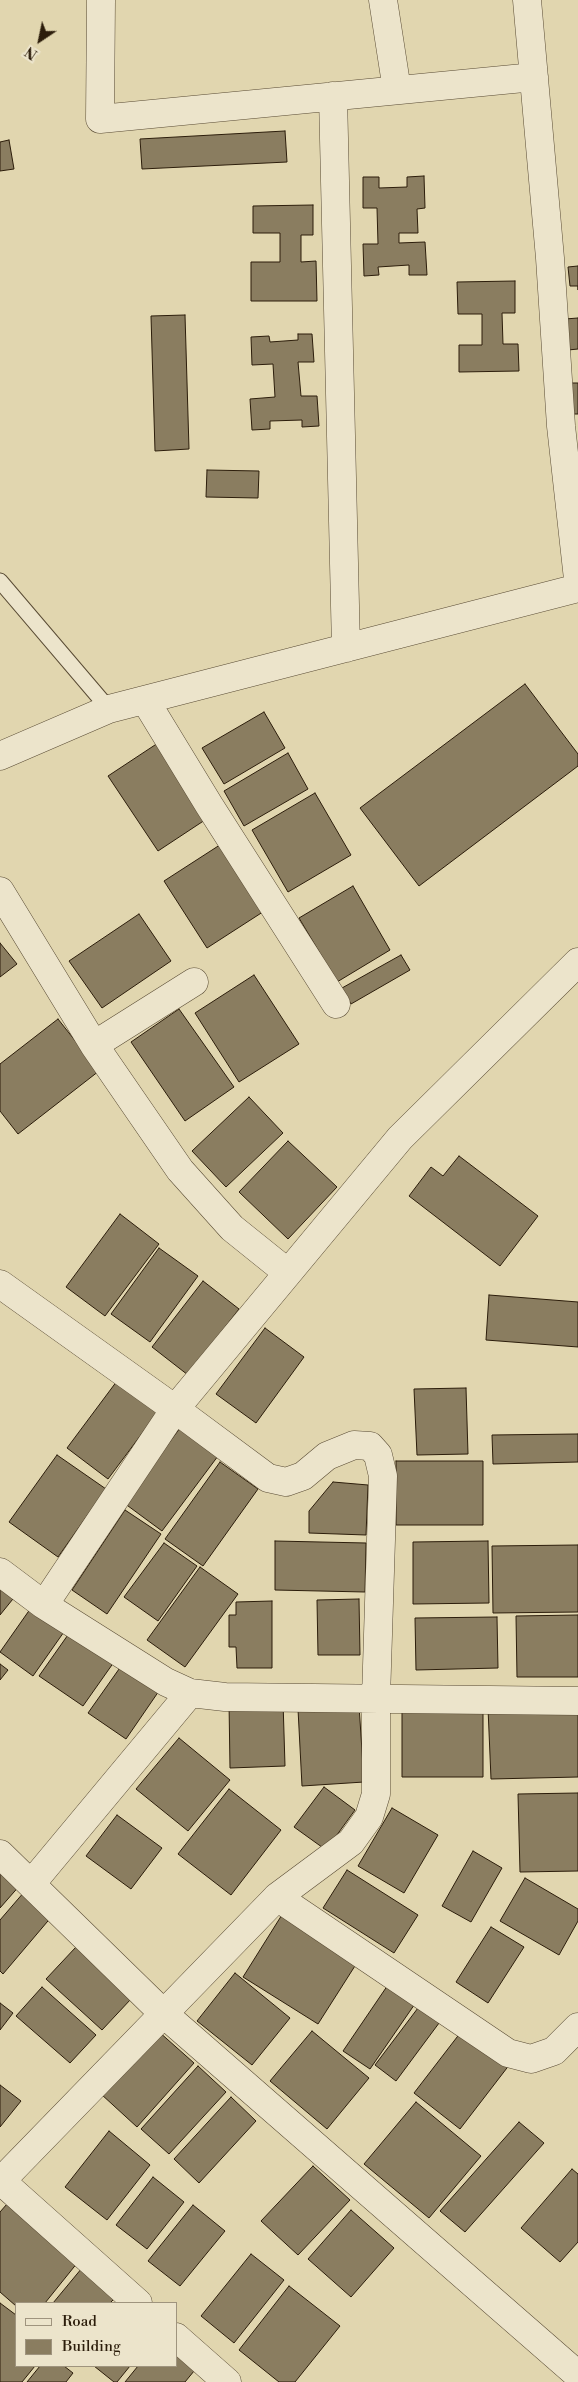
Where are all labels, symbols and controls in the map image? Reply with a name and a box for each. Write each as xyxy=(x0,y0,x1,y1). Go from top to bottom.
north arrow xyxy=(15,15,65,65)
text: N xyxy=(22,42,41,63)
legend xyxy=(15,2302,178,2367)
text: Road xyxy=(62,2312,97,2331)
text: Building xyxy=(62,2337,121,2356)

